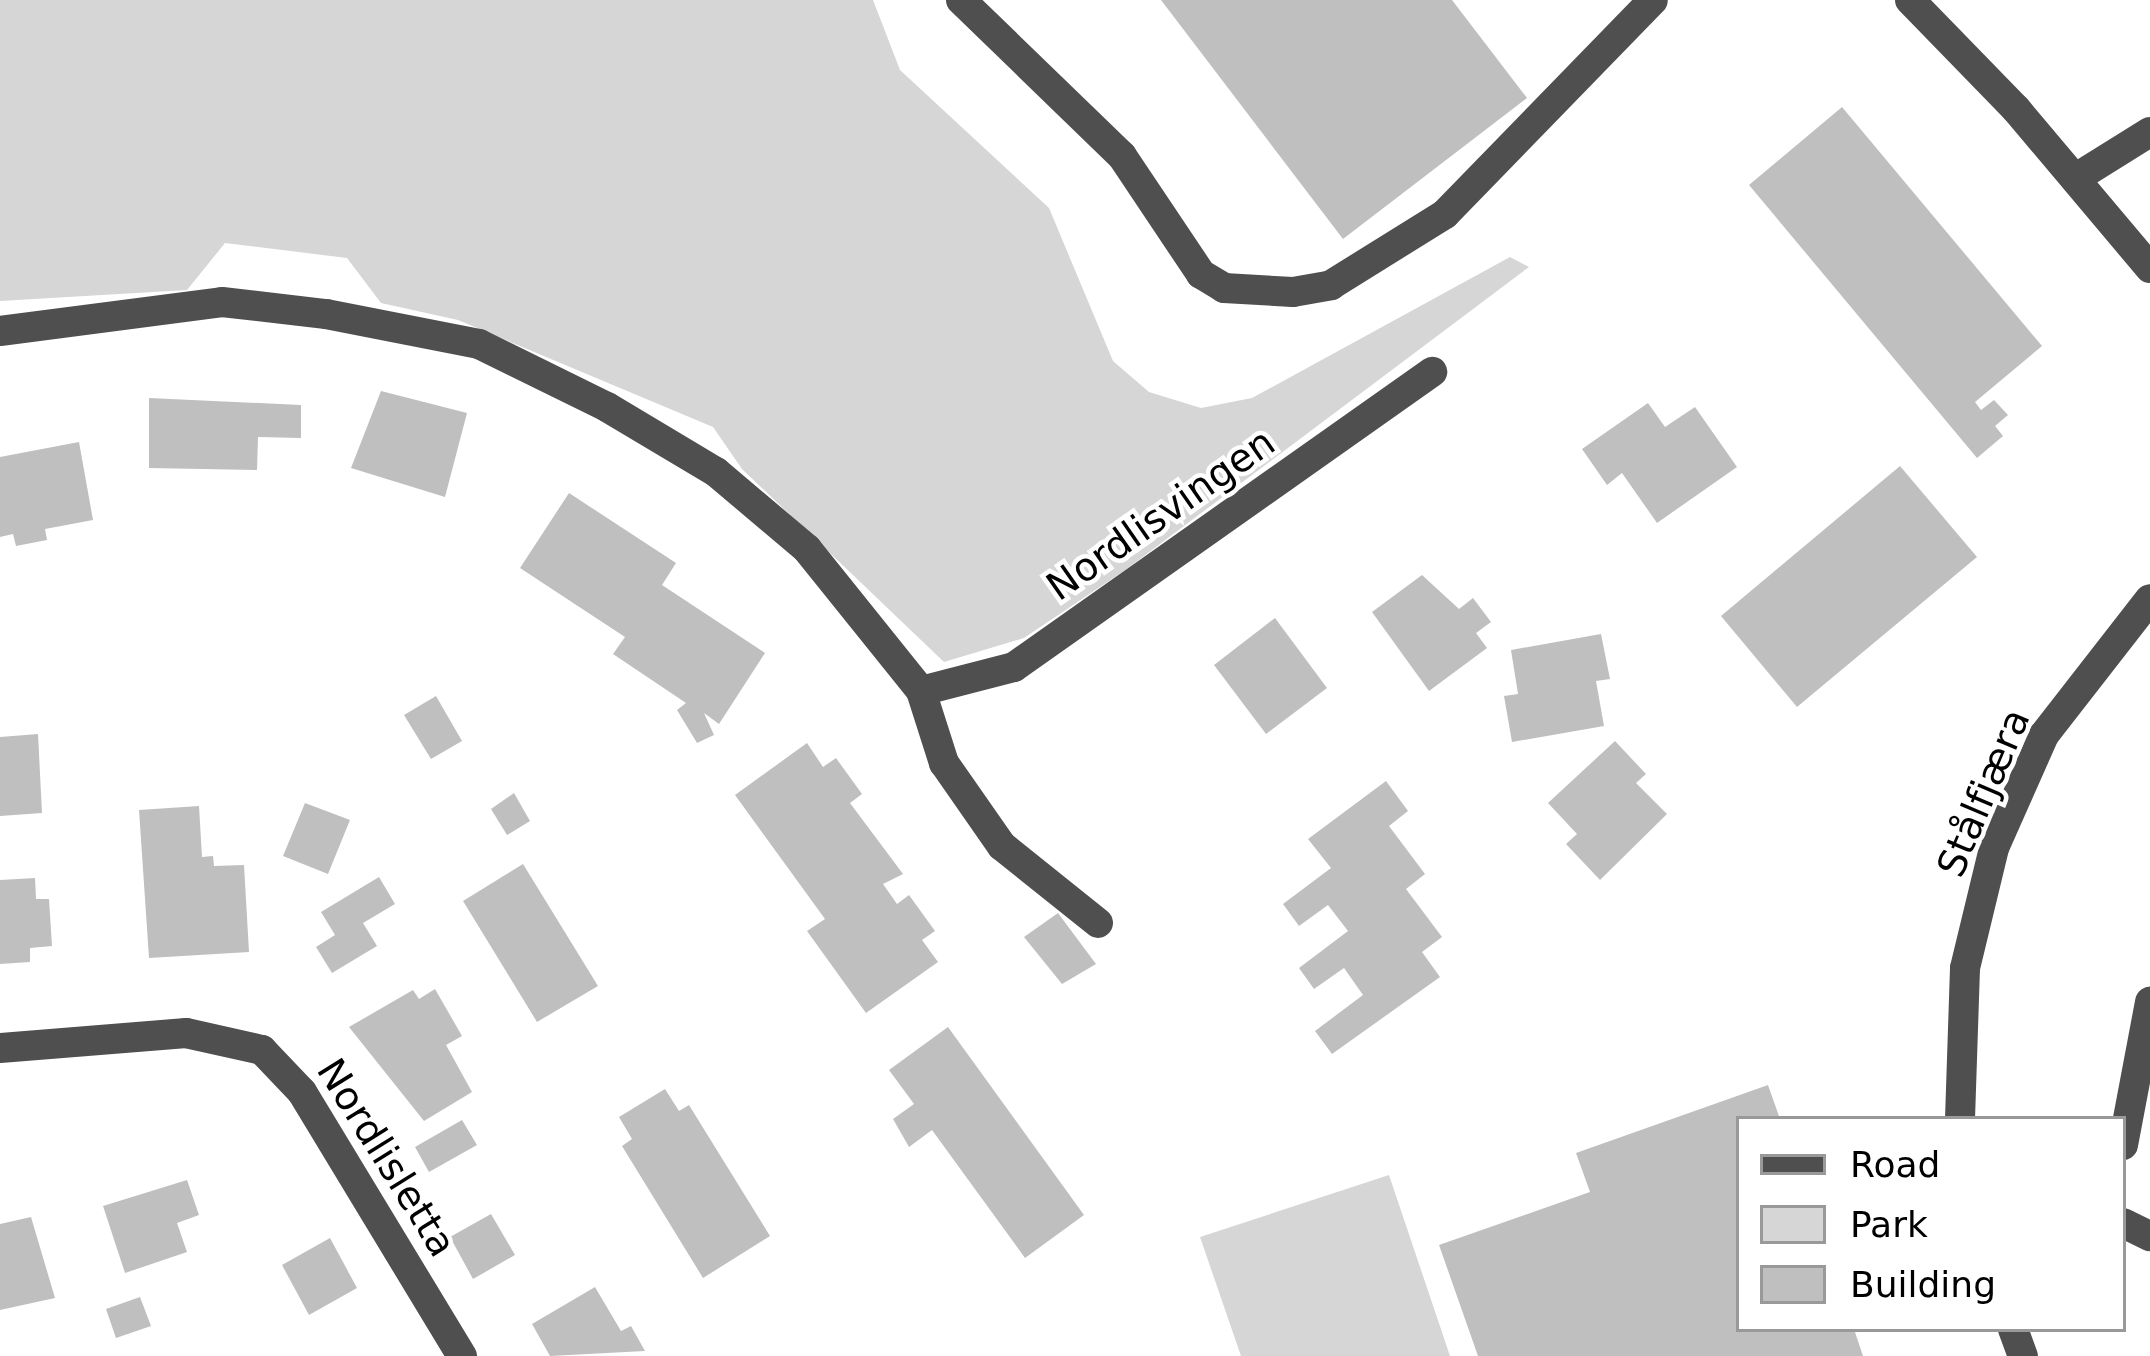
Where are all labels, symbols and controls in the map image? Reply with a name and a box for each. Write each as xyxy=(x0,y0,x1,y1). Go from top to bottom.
street label: Nordlisvingen xyxy=(1038,419,1284,611)
street label: Stålfjæra xyxy=(1928,702,2040,884)
street label: Nordlisletta xyxy=(307,1050,465,1266)
legend xyxy=(1736,1116,2126,1332)
text: Road xyxy=(1850,1144,1940,1185)
text: Park xyxy=(1850,1204,1928,1245)
text: Building xyxy=(1850,1264,1996,1305)

